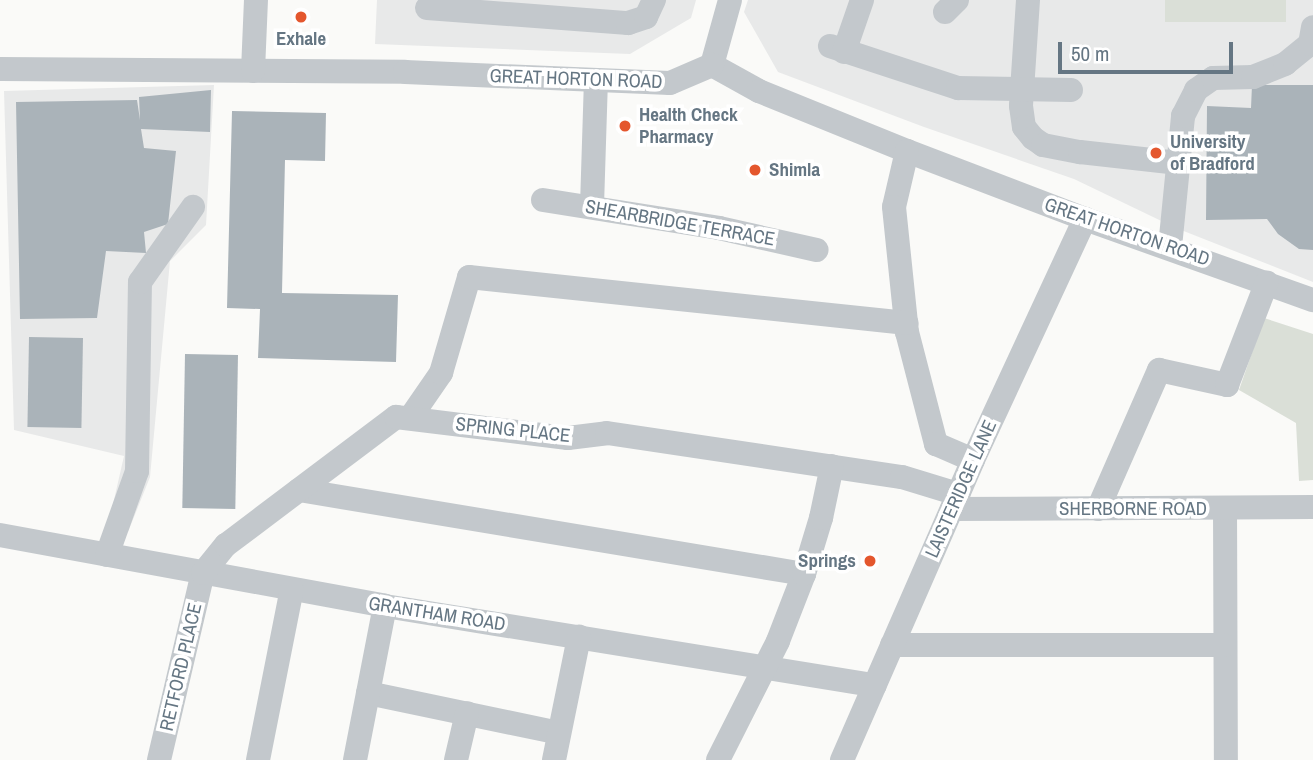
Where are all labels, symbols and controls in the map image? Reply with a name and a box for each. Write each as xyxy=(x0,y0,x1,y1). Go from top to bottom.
marker: Exhale xyxy=(293,9,309,25)
place label: Exhale xyxy=(276,28,326,50)
scale bar xyxy=(1061,28,1236,72)
text: 50 m xyxy=(1071,39,1109,68)
street label: GREAT HORTON ROAD xyxy=(489,65,663,93)
place label: Health Check Pharmacy xyxy=(639,104,738,148)
marker: Health Check Pharmacy xyxy=(617,118,633,134)
place label: University of Bradford xyxy=(1170,131,1255,175)
marker: University of Bradford xyxy=(1148,145,1164,161)
place label: Shimla xyxy=(769,159,820,181)
marker: Shimla xyxy=(747,162,763,178)
street label: GREAT HORTON ROAD xyxy=(1041,193,1213,271)
street label: SHEARBRIDGE TERRACE xyxy=(583,195,777,251)
street label: SPRING PLACE xyxy=(455,413,571,447)
street label: LAISTERIDGE LANE xyxy=(920,417,1002,561)
street label: SHERBORNE ROAD xyxy=(1059,498,1207,520)
place label: Springs xyxy=(798,550,856,572)
marker: Springs xyxy=(862,553,878,569)
street label: GRANTHAM ROAD xyxy=(367,592,507,636)
street label: RETFORD PLACE xyxy=(155,601,207,733)

